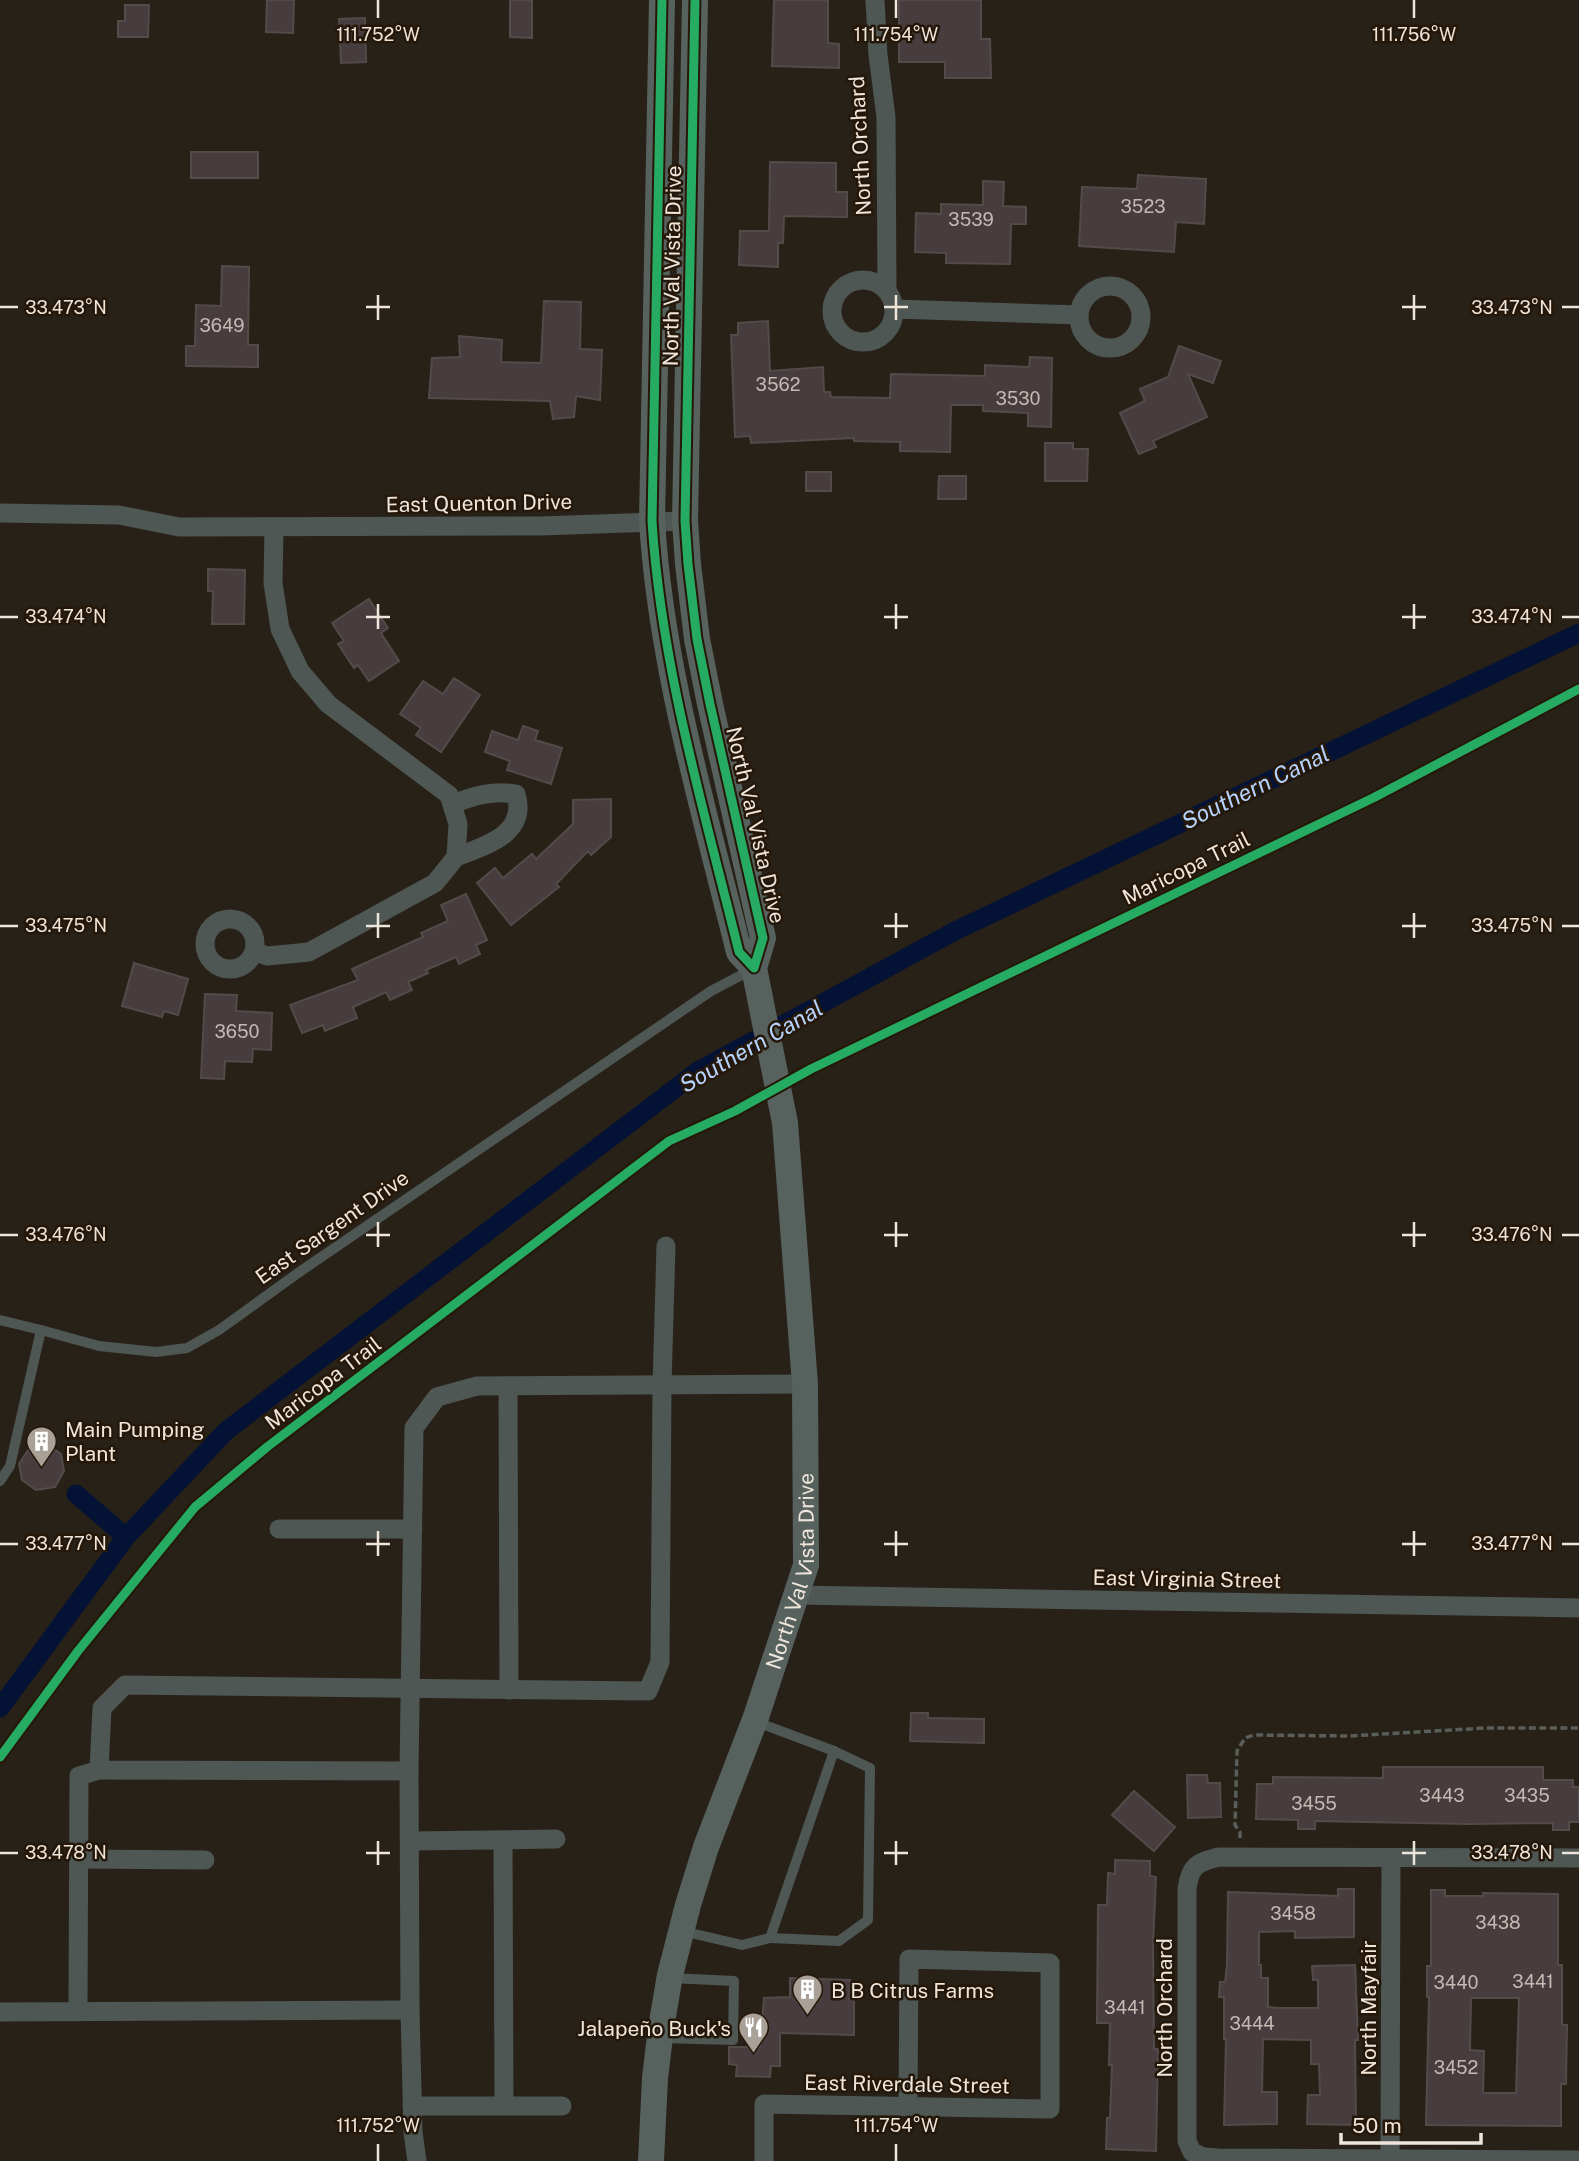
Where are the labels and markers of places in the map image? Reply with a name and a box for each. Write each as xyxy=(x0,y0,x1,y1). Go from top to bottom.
place label: Main Pumping Plant xyxy=(65,1417,205,1466)
building icon: Main Pumping Plant xyxy=(25,1424,59,1468)
building icon: B B Citrus Farms xyxy=(791,1973,825,2017)
place label: B B Citrus Farms xyxy=(831,1978,994,2003)
restaurant icon: Jalapeño Buck's xyxy=(737,2011,771,2055)
place label: Jalapeño Buck's xyxy=(577,2016,731,2041)

